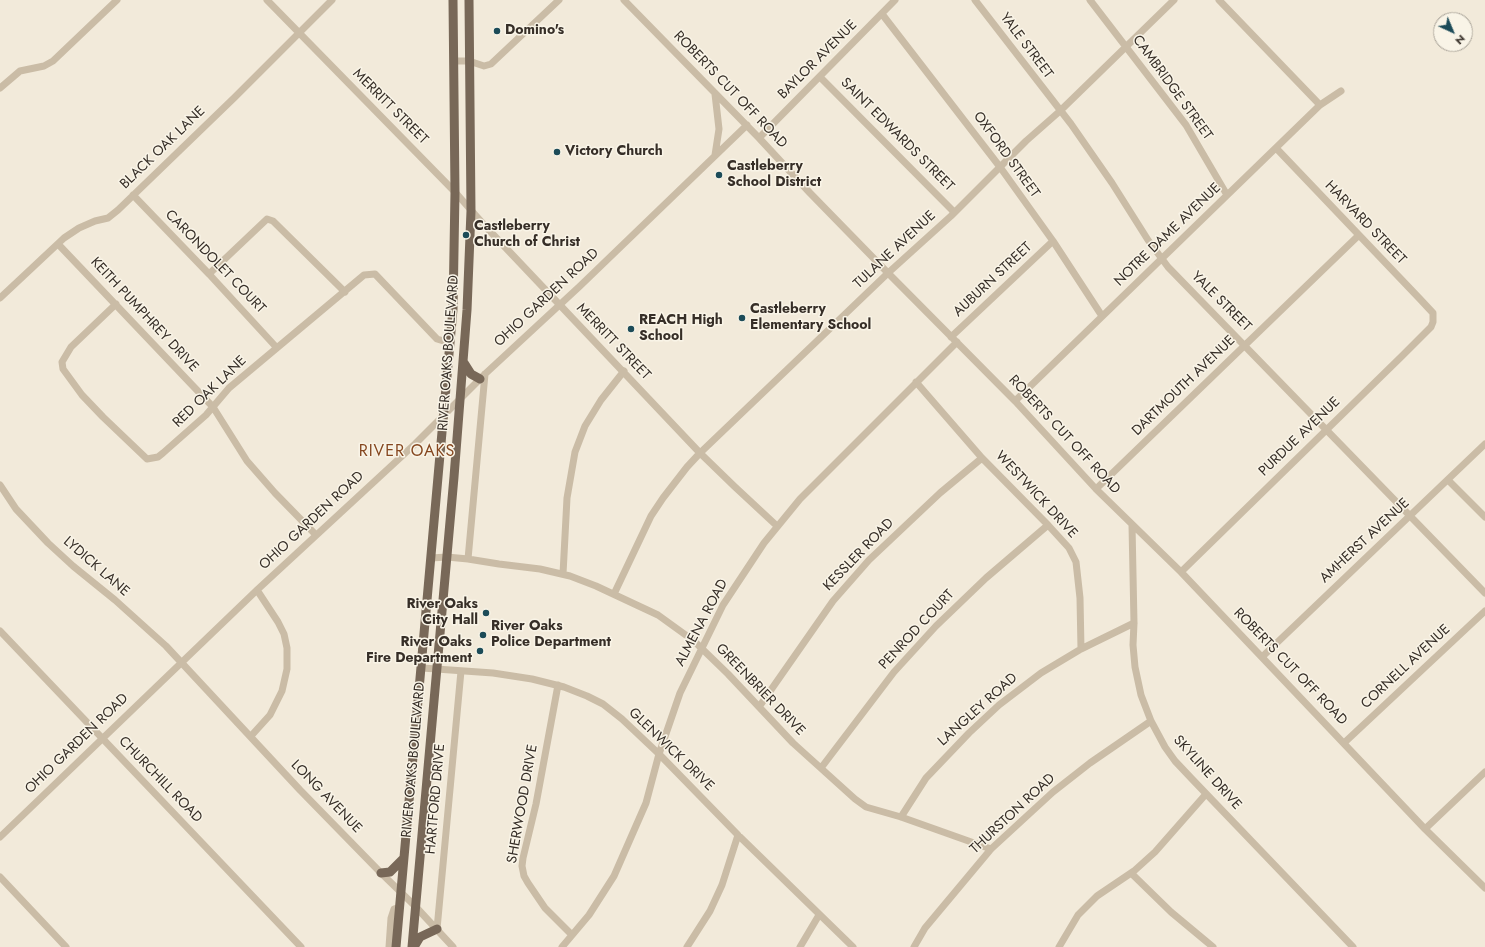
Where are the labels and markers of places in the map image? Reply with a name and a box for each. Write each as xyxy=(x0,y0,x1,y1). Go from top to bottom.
place label: Domino's xyxy=(505,23,564,39)
marker: Domino's xyxy=(492,26,502,36)
place label: Victory Church xyxy=(565,144,663,160)
marker: Victory Church xyxy=(552,147,562,157)
place label: Castleberry School District xyxy=(727,159,821,192)
marker: Castleberry School District xyxy=(714,170,724,180)
place label: Castleberry Church of Christ xyxy=(474,219,580,252)
marker: Castleberry Church of Christ xyxy=(461,230,471,240)
place label: Castleberry Elementary School xyxy=(750,302,871,334)
place label: REACH High School xyxy=(639,313,723,346)
marker: Castleberry Elementary School xyxy=(737,313,747,323)
marker: REACH High School xyxy=(626,324,636,334)
place label: River Oaks City Hall xyxy=(406,597,478,630)
marker: River Oaks City Hall xyxy=(481,608,491,618)
place label: River Oaks Police Department xyxy=(491,619,611,652)
marker: River Oaks Police Department xyxy=(478,630,488,640)
place label: River Oaks Fire Department xyxy=(366,635,472,668)
marker: River Oaks Fire Department xyxy=(475,646,485,656)

